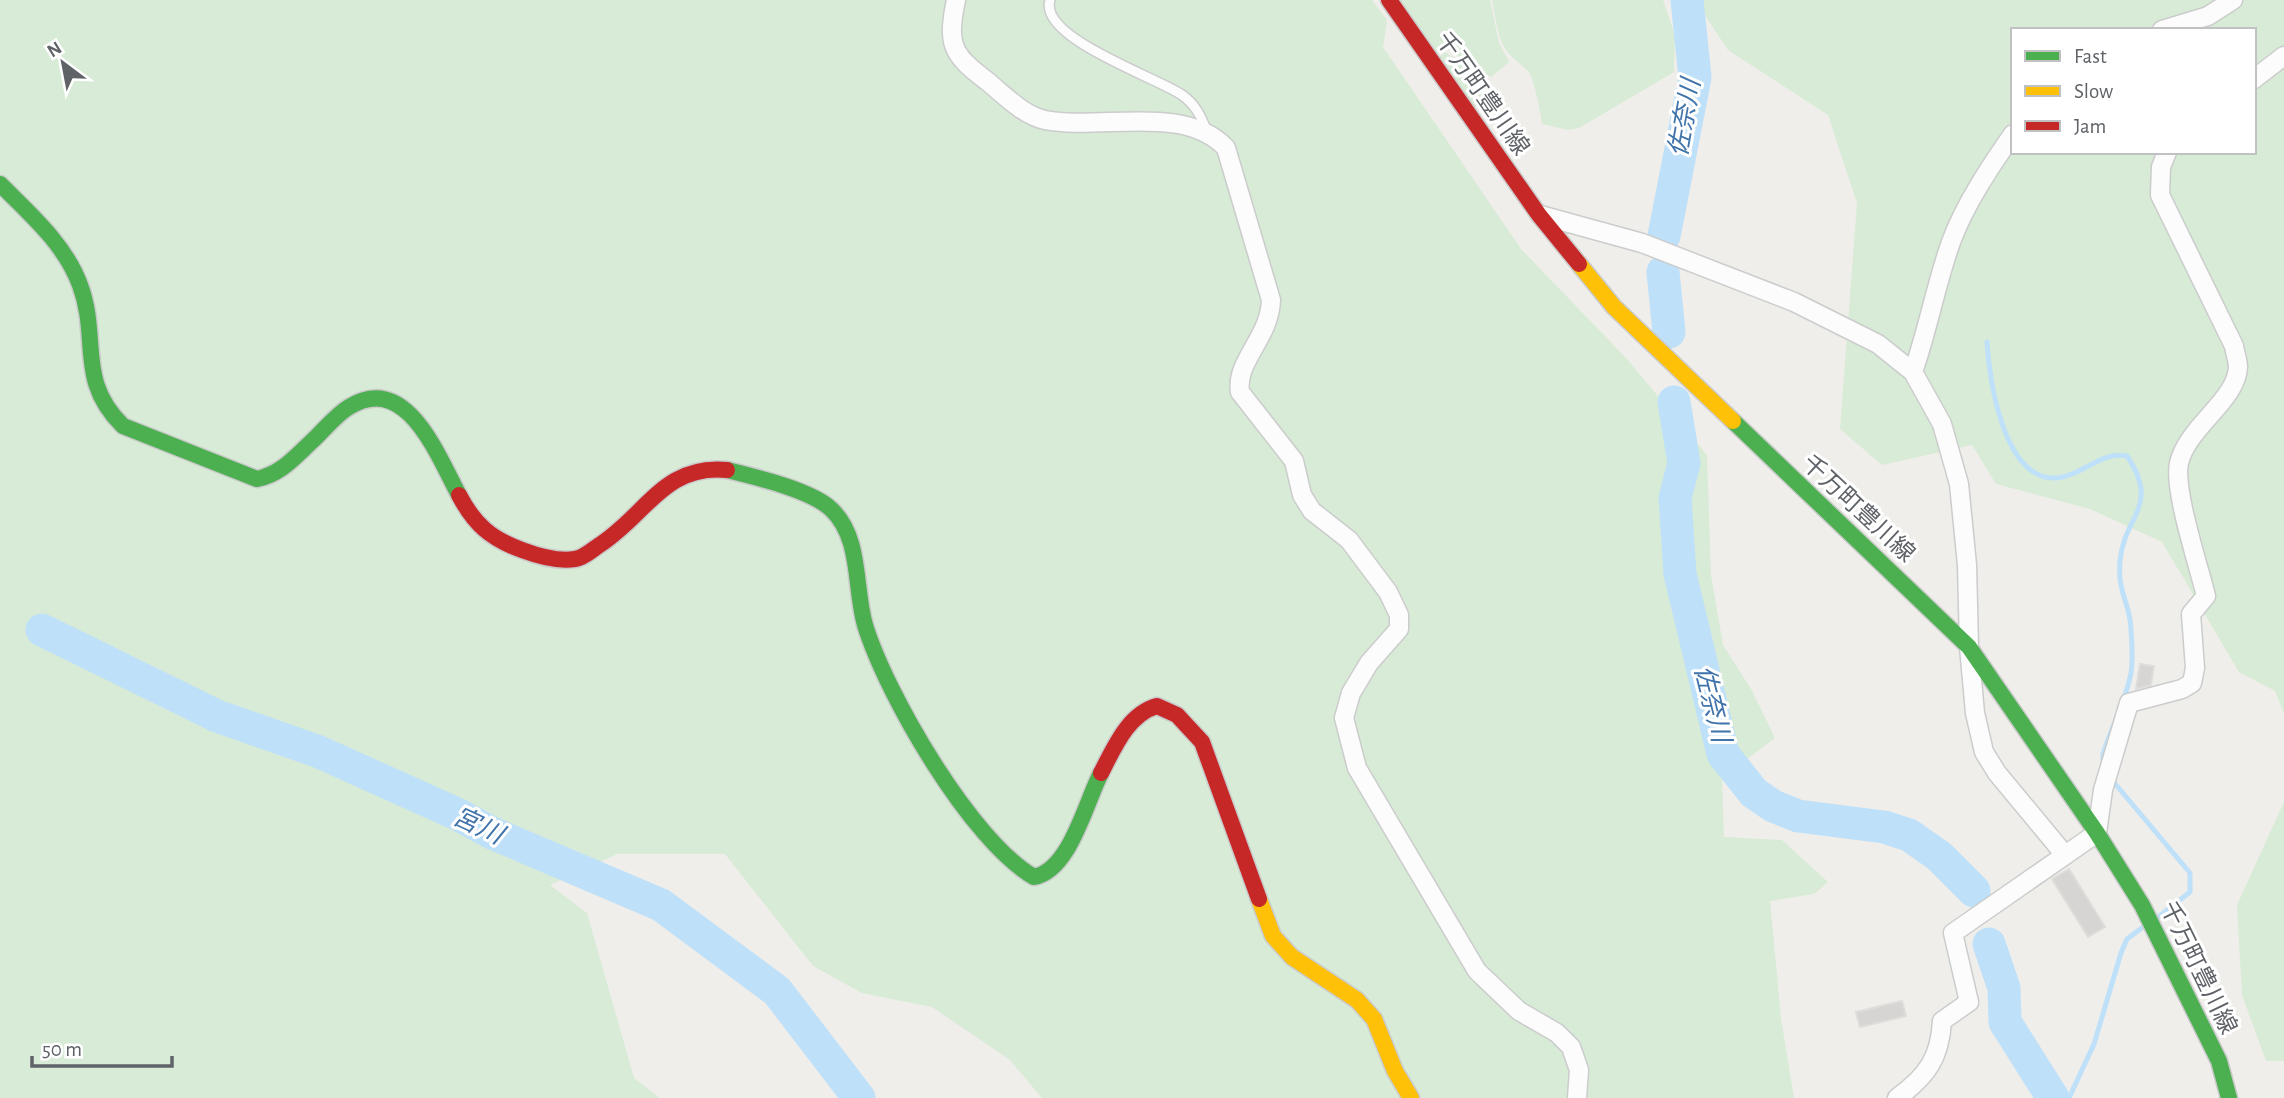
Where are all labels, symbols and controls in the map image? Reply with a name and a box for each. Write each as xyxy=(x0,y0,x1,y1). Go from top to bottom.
street label: 千万町豊川線 xyxy=(1431,27,1535,160)
north arrow xyxy=(28,28,98,98)
legend xyxy=(2011,28,2256,154)
text: N xyxy=(44,38,65,61)
text: Fast xyxy=(2074,46,2107,67)
water label: 佐奈川 xyxy=(1664,74,1705,159)
text: Slow xyxy=(2074,81,2113,102)
text: Jam xyxy=(2074,116,2106,137)
street label: 千万町豊川線 xyxy=(1797,450,1920,567)
water label: 佐奈川 xyxy=(1690,663,1736,748)
water label: 宮川 xyxy=(449,802,510,850)
street label: 千万町豊川線 xyxy=(2156,897,2242,1038)
scale bar xyxy=(32,1024,172,1068)
text: 50 m xyxy=(42,1039,82,1060)

